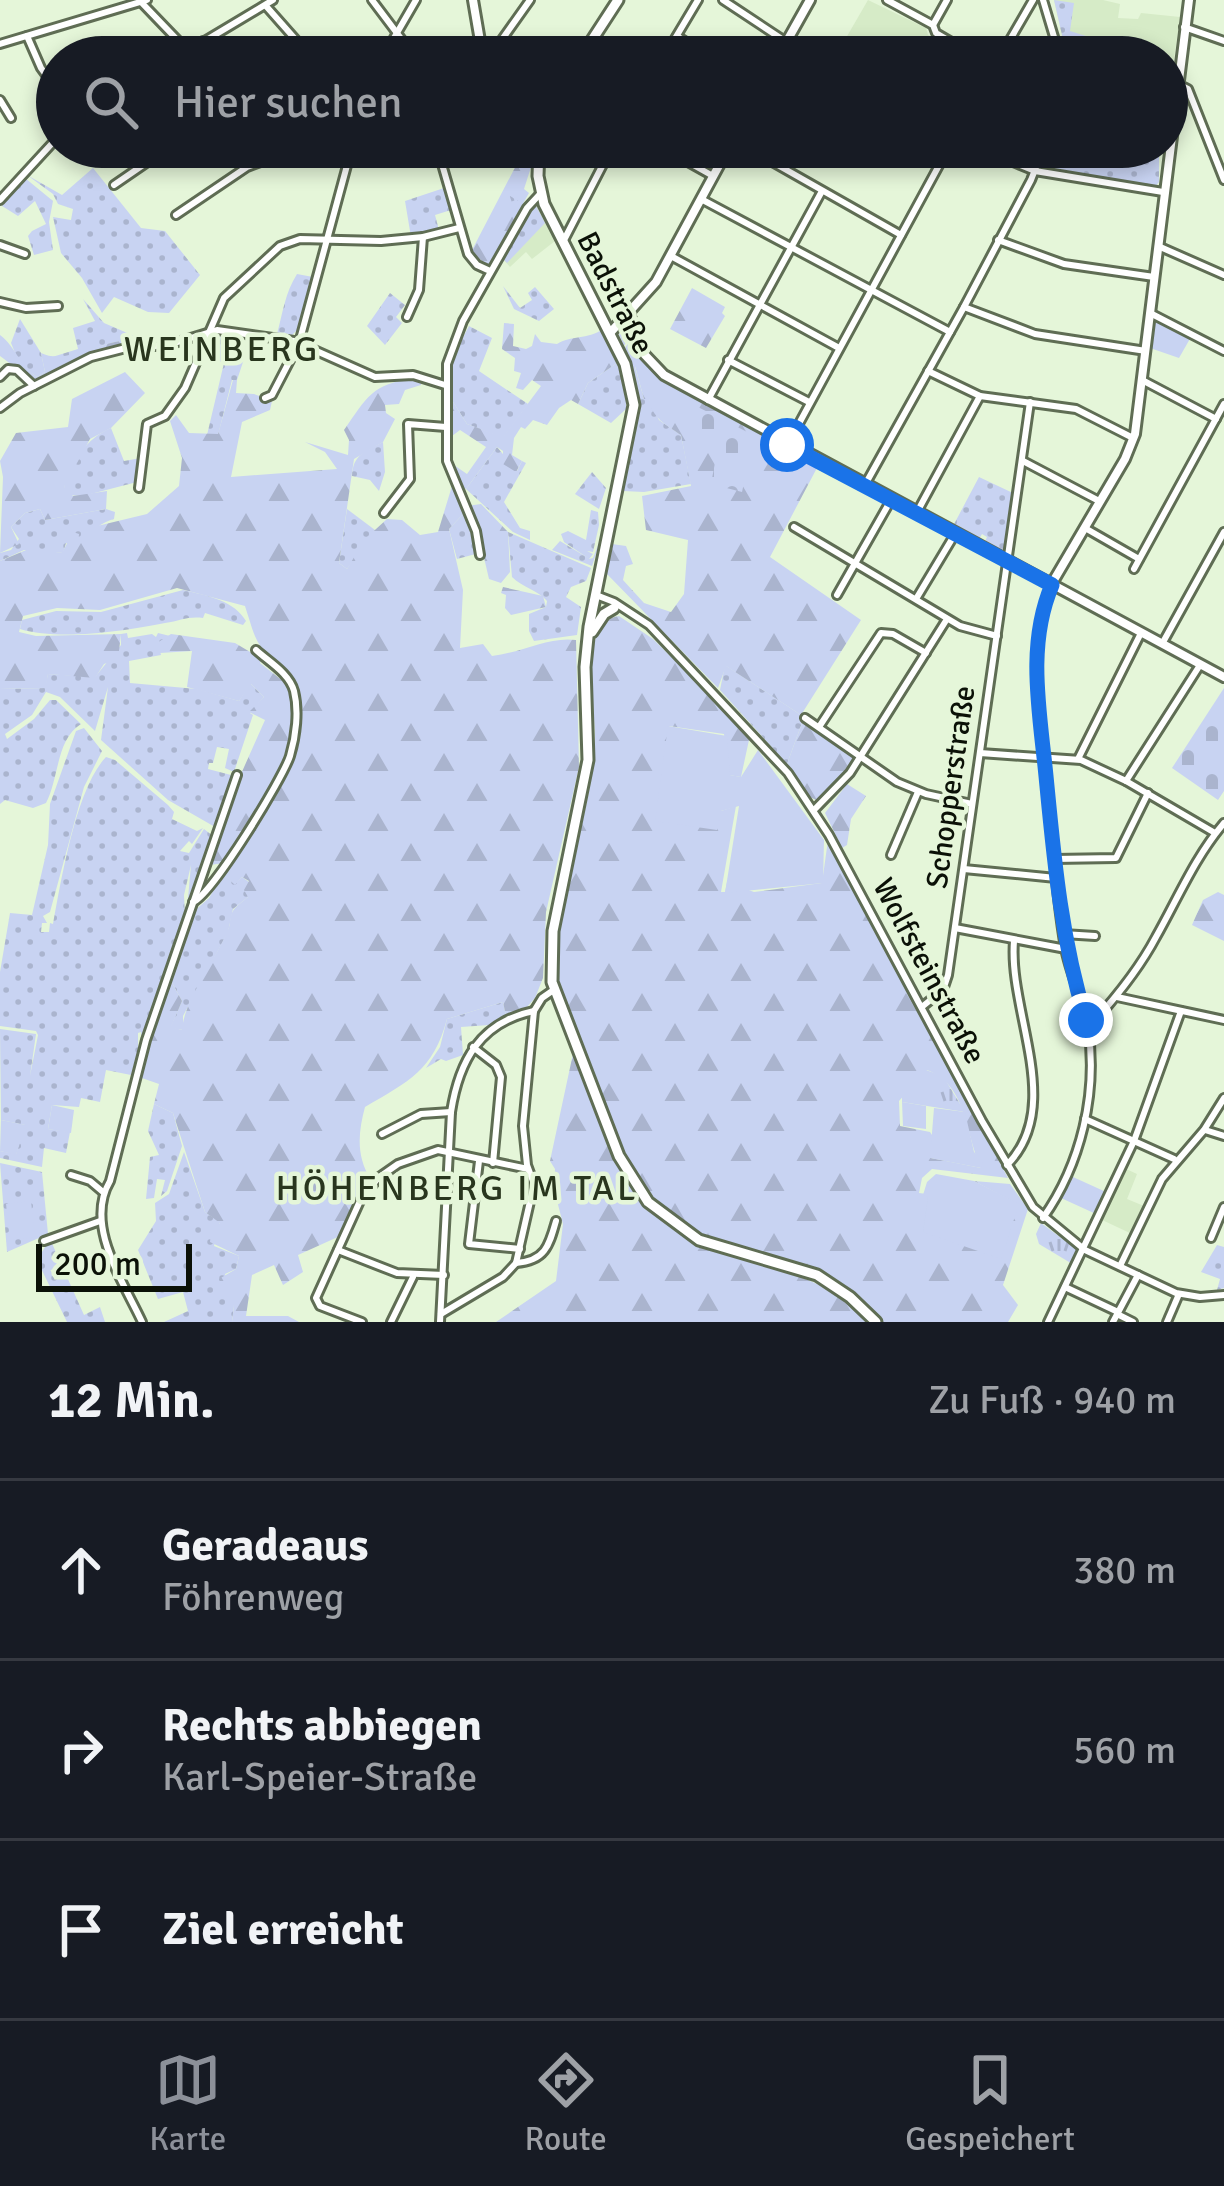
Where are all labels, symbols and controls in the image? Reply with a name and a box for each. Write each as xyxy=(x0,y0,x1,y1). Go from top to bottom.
search box xyxy=(36,36,1188,168)
icon: search xyxy=(78,69,144,135)
text: Hier suchen xyxy=(174,75,403,130)
street label: Badstraße xyxy=(568,226,662,360)
district label: WEINBERG xyxy=(124,327,320,372)
route start xyxy=(760,418,814,472)
street label: Schopperstraße xyxy=(918,683,984,891)
street label: Wolfsteinstraße xyxy=(865,872,993,1070)
route end xyxy=(1059,993,1113,1047)
district label: HÖHENBERG IM TAL xyxy=(276,1166,638,1211)
scale bar xyxy=(36,1238,192,1291)
text: 200 m xyxy=(54,1244,141,1285)
text: 12 Min. xyxy=(48,1369,215,1432)
text: Zu Fuß · 940 m xyxy=(928,1376,1176,1424)
text: Geradeaus xyxy=(162,1518,368,1573)
icon: ahead xyxy=(48,1537,114,1603)
text: 380 m xyxy=(1073,1546,1176,1594)
text: Föhrenweg xyxy=(162,1573,344,1621)
text: Rechts abbiegen xyxy=(162,1698,482,1753)
icon: right xyxy=(48,1717,114,1783)
text: 560 m xyxy=(1073,1726,1176,1774)
text: Karl-Speier-Straße xyxy=(162,1753,477,1801)
icon: arrive xyxy=(48,1897,114,1963)
text: Ziel erreicht xyxy=(162,1902,404,1957)
tab: Karte xyxy=(149,2047,226,2160)
tab: Route xyxy=(525,2047,607,2160)
tab: Gespeichert xyxy=(905,2047,1075,2160)

